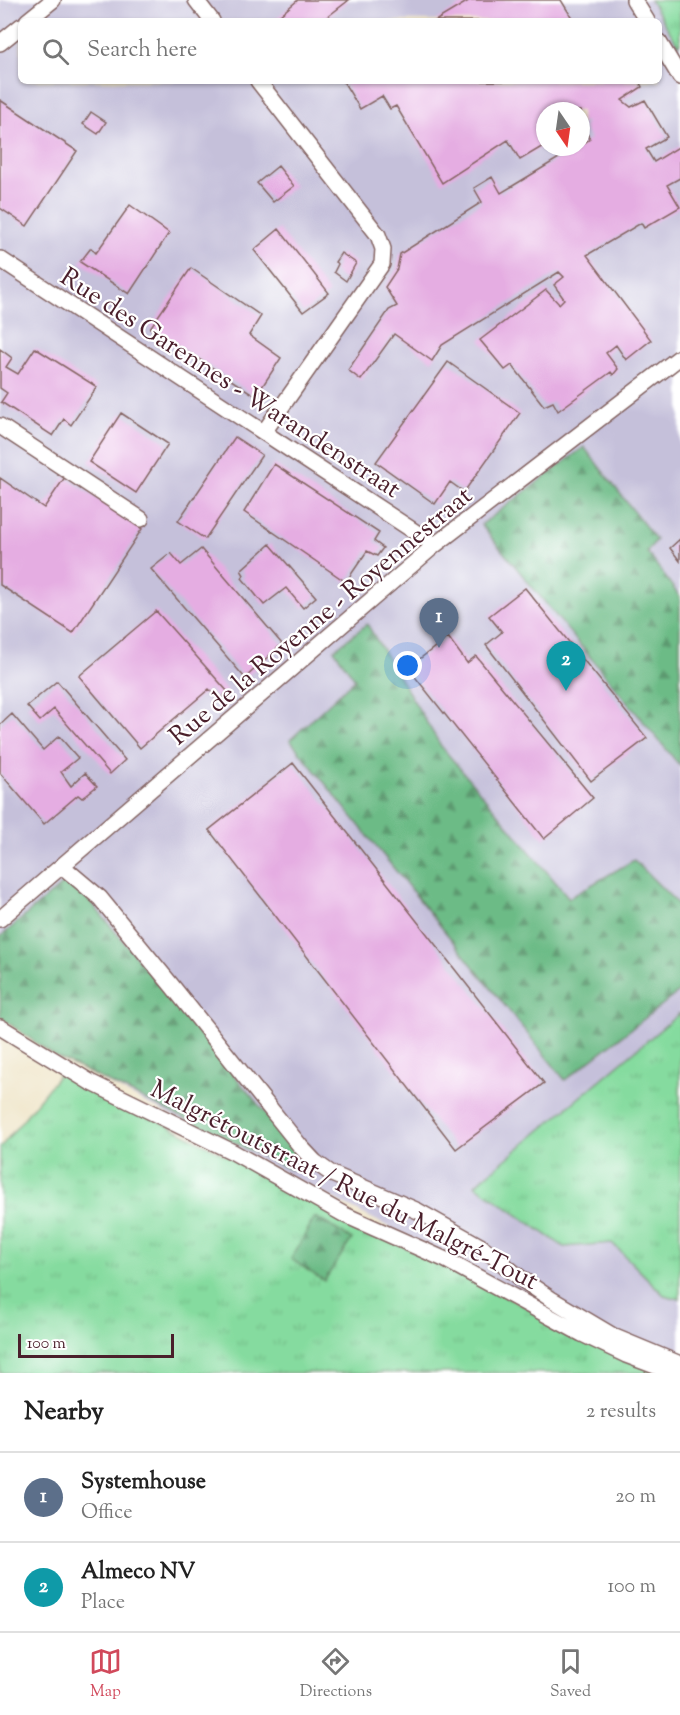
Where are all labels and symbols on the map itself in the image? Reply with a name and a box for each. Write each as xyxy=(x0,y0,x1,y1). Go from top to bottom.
north arrow xyxy=(536,102,590,156)
street label: Rue des Garennes - Warandenstraat xyxy=(52,260,407,508)
street label: Rue de la Royenne - Royennestraat xyxy=(162,479,481,755)
pin: 1 xyxy=(420,598,458,648)
pin: 2 xyxy=(546,642,586,691)
your location xyxy=(393,651,422,680)
street label: Malgrétoutstraat / Rue du Malgré-Tout xyxy=(143,1072,544,1301)
scale bar xyxy=(18,1331,174,1358)

